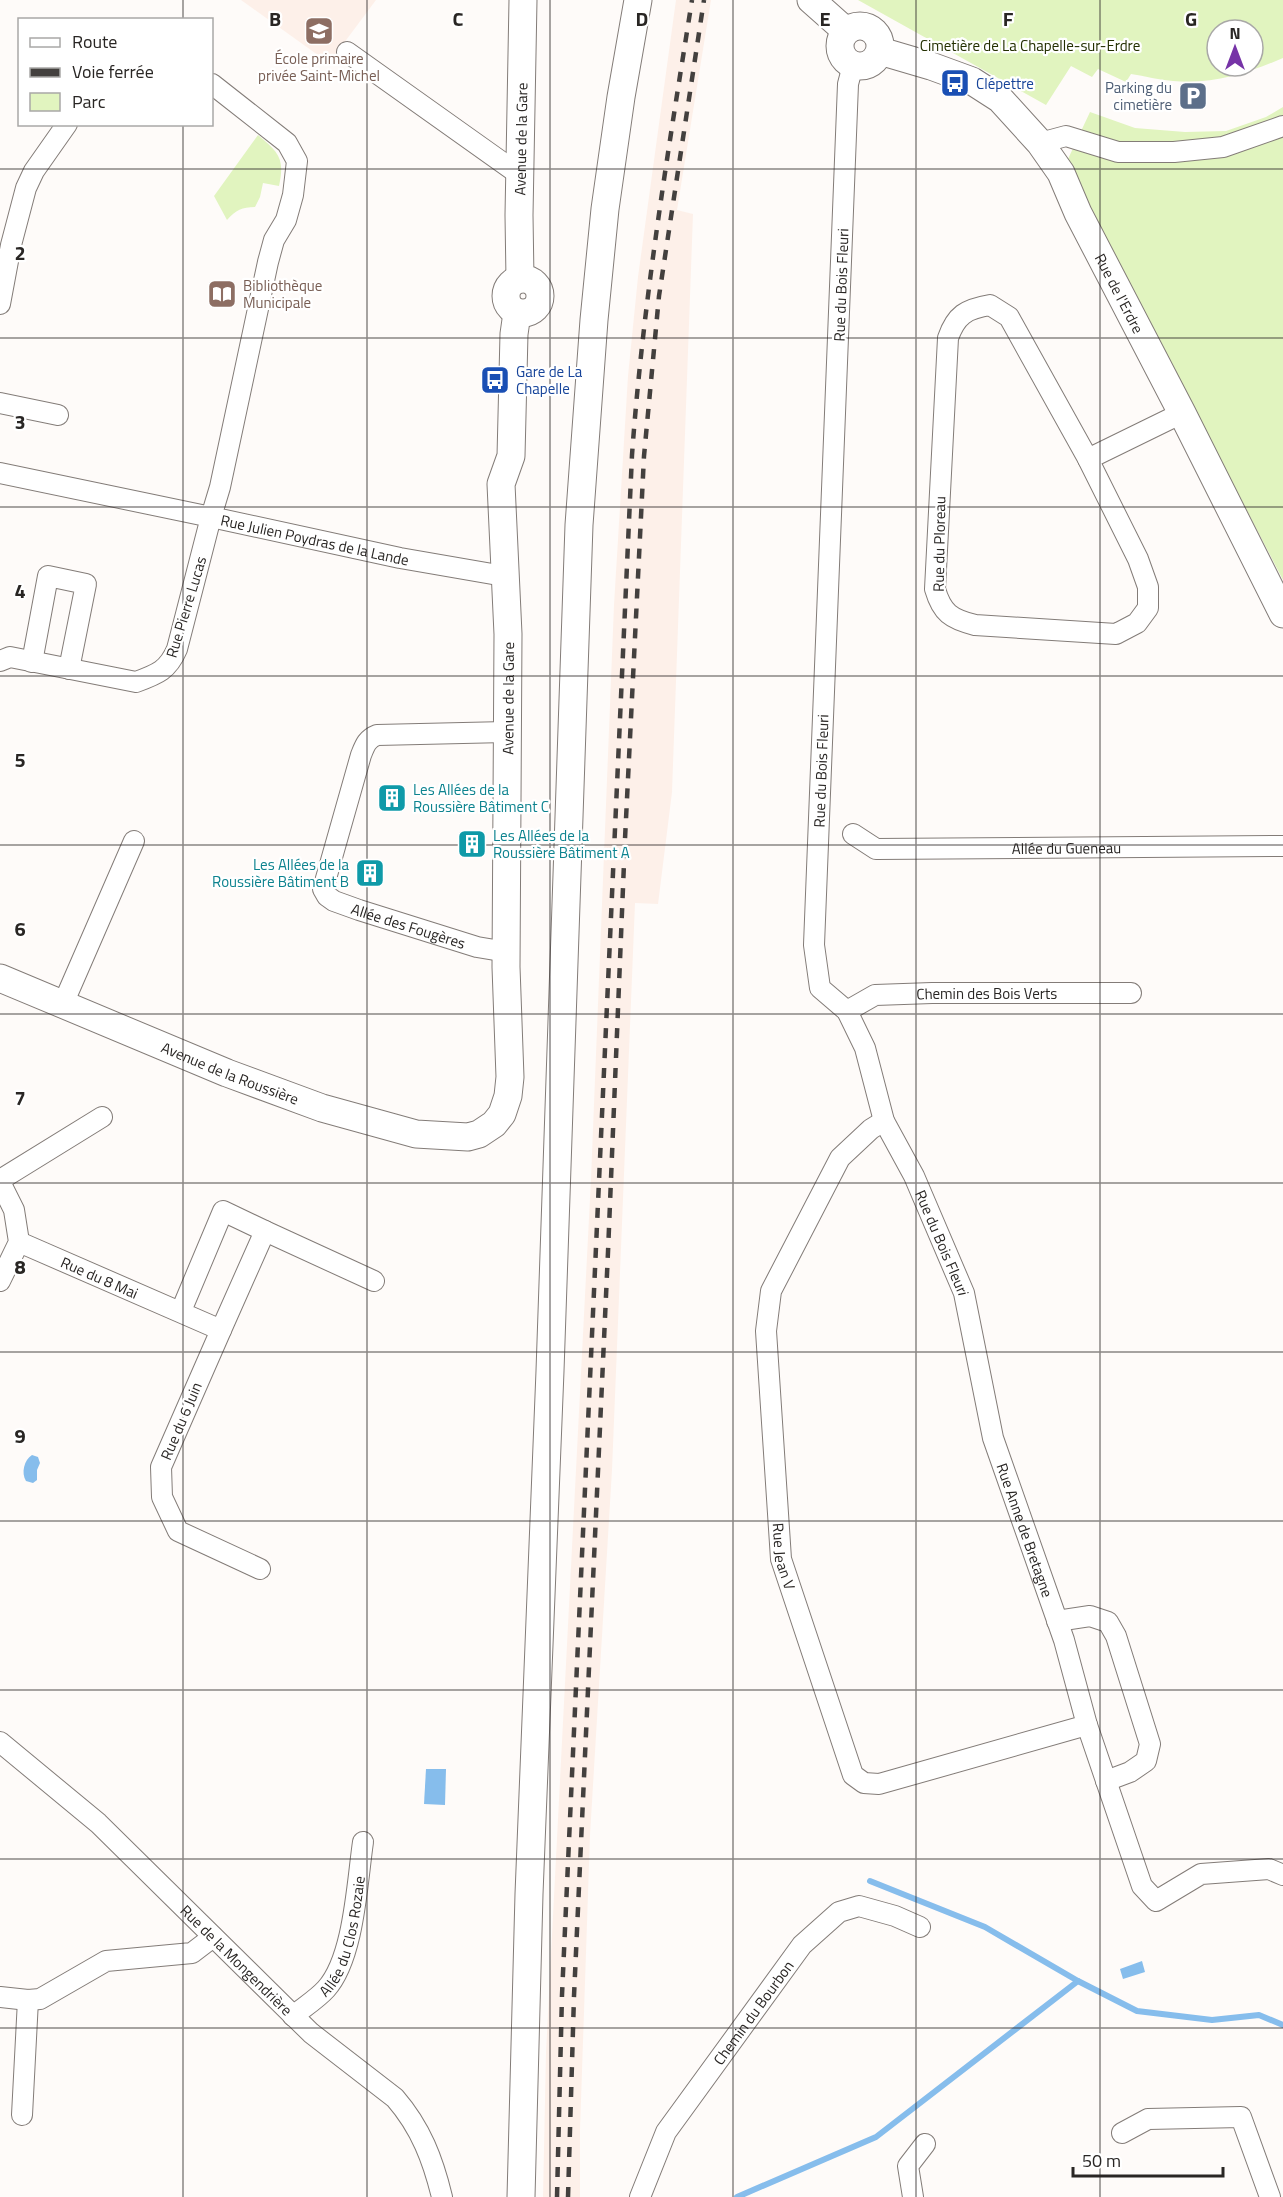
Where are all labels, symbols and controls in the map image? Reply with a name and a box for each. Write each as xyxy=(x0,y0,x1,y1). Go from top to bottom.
text: B xyxy=(269,3,281,34)
text: C xyxy=(453,3,464,34)
text: D xyxy=(636,3,648,34)
text: E xyxy=(819,3,831,34)
text: F xyxy=(1003,3,1014,34)
text: G xyxy=(1185,3,1197,34)
school or university icon: École primaire privée Saint-Michel xyxy=(303,15,335,47)
legend xyxy=(18,18,213,126)
north arrow xyxy=(1205,18,1265,78)
text: N xyxy=(1229,21,1241,45)
text: Route xyxy=(72,28,117,55)
park label: Cimetière de La Chapelle-sur-Erdre xyxy=(920,34,1140,57)
place label: École primaire privée Saint-Michel xyxy=(258,47,380,87)
text: Voie ferrée xyxy=(72,58,154,85)
bus stop icon: Clépettre xyxy=(939,67,971,99)
place label: Clépettre xyxy=(976,72,1034,95)
place label: Parking du cimetière xyxy=(1105,76,1172,116)
parking icon: Parking du cimetière xyxy=(1177,80,1209,112)
street label: Avenue de la Gare xyxy=(508,82,533,196)
text: Parc xyxy=(72,88,106,115)
street label: Rue du Bois Fleuri xyxy=(828,228,854,342)
text: 2 xyxy=(14,237,26,268)
street label: Rue de l'Erdre xyxy=(1089,249,1150,337)
place label: Bibliothèque Municipale xyxy=(243,274,322,314)
library icon: Bibliothèque Municipale xyxy=(206,278,238,310)
place label: Gare de La Chapelle xyxy=(516,360,583,400)
bus stop icon: Gare de La Chapelle xyxy=(479,364,511,396)
text: 3 xyxy=(14,406,26,437)
street label: Rue du Ploreau xyxy=(927,496,951,592)
street label: Rue Julien Poydras de la Lande xyxy=(219,508,411,571)
street label: Rue Pierre Lucas xyxy=(160,553,212,661)
text: 4 xyxy=(14,575,26,606)
street label: Avenue de la Gare xyxy=(496,642,519,755)
street label: Rue du Bois Fleuri xyxy=(808,714,834,828)
text: 5 xyxy=(14,744,26,775)
place label: Les Allées de la Roussière Bâtiment C xyxy=(413,778,549,818)
building icon: Les Allées de la Roussière Bâtiment C xyxy=(376,782,408,814)
place label: Les Allées de la Roussière Bâtiment A xyxy=(493,824,630,864)
building icon: Les Allées de la Roussière Bâtiment A xyxy=(456,828,488,860)
street label: Allée du Gueneau xyxy=(1012,836,1121,859)
place label: Les Allées de la Roussière Bâtiment B xyxy=(212,853,349,893)
building icon: Les Allées de la Roussière Bâtiment B xyxy=(354,857,386,889)
street label: Allée des Fougères xyxy=(348,897,469,954)
text: 6 xyxy=(14,913,26,944)
street label: Chemin des Bois Verts xyxy=(916,981,1057,1005)
street label: Avenue de la Roussière xyxy=(158,1035,302,1110)
text: 7 xyxy=(14,1082,26,1113)
street label: Rue du Bois Fleuri xyxy=(910,1186,976,1297)
street label: Rue du 8 Mai xyxy=(57,1250,142,1304)
text: 8 xyxy=(14,1251,26,1282)
street label: Rue du 6 Juin xyxy=(154,1378,208,1464)
text: 9 xyxy=(14,1420,26,1451)
street label: Rue Anne de Bretagne xyxy=(991,1460,1060,1600)
street label: Rue Jean V xyxy=(767,1522,802,1593)
street label: Allée du Clos Rozaie xyxy=(313,1875,370,2002)
street label: Rue de la Mongendrière xyxy=(175,1899,298,2021)
street label: Chemin du Bourbon xyxy=(707,1955,799,2069)
scale bar xyxy=(1073,2140,1223,2178)
text: 50 m xyxy=(1082,2147,1121,2174)

